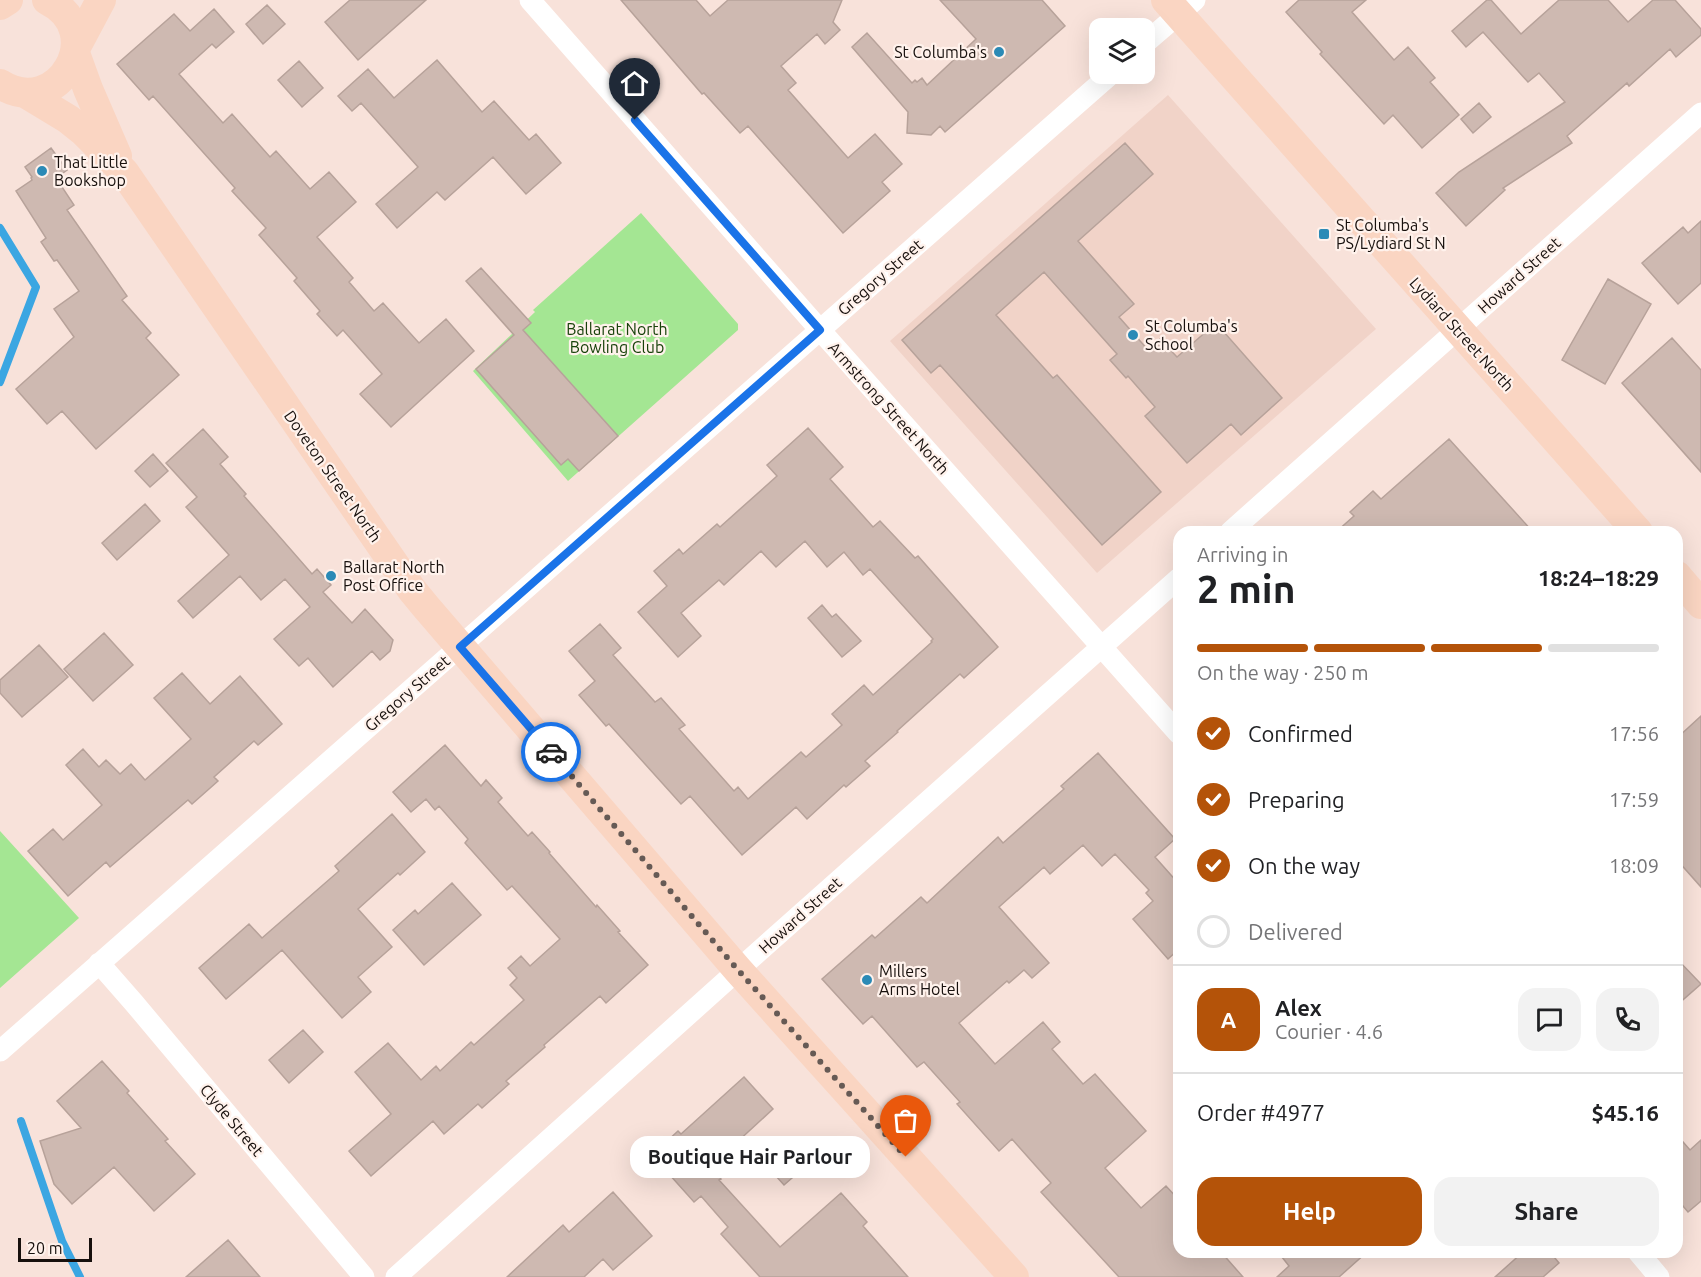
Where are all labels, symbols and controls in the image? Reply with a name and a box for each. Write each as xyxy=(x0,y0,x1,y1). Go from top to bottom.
map controls xyxy=(1089,18,1155,84)
button: layers xyxy=(1089,18,1155,84)
place label: St Columba's xyxy=(894,43,987,61)
marker: St Columba's xyxy=(992,45,1006,59)
pin xyxy=(609,58,660,120)
icon: home xyxy=(618,67,651,100)
place label: That Little Bookshop xyxy=(54,153,128,189)
marker: That Little Bookshop xyxy=(35,164,49,178)
place label: St Columba's PS/Lydiard St N xyxy=(1336,216,1446,252)
marker: St Columba's PS/Lydiard St N xyxy=(1317,227,1331,241)
street label: Howard Street xyxy=(1474,233,1565,317)
street label: Gregory Street xyxy=(834,235,927,319)
street label: Lydiard Street North xyxy=(1406,273,1518,395)
place label: St Columba's School xyxy=(1145,317,1238,353)
park label: Ballarat North Bowling Club xyxy=(566,320,668,356)
marker: St Columba's School xyxy=(1126,328,1140,342)
street label: Armstrong Street North xyxy=(825,338,953,478)
street label: Doveton Street North xyxy=(281,407,385,545)
text: Arriving in xyxy=(1197,543,1288,566)
place label: Ballarat North Post Office xyxy=(343,558,445,594)
text: 18:24–18:29 xyxy=(1538,565,1659,590)
text: 2 min xyxy=(1197,567,1296,610)
marker: Ballarat North Post Office xyxy=(324,569,338,583)
street label: Gregory Street xyxy=(361,651,454,735)
text: On the way · 250 m xyxy=(1197,661,1369,684)
icon: check xyxy=(1197,717,1230,750)
text: Confirmed xyxy=(1248,721,1353,746)
courier xyxy=(521,722,581,782)
text: 17:56 xyxy=(1609,722,1659,745)
icon: car xyxy=(535,736,568,769)
icon: check xyxy=(1197,783,1230,816)
text: Preparing xyxy=(1248,787,1345,812)
text: 17:59 xyxy=(1609,788,1659,811)
icon: check xyxy=(1197,849,1230,882)
text: On the way xyxy=(1248,853,1360,878)
text: 18:09 xyxy=(1609,854,1659,877)
street label: Howard Street xyxy=(755,873,846,957)
text: Delivered xyxy=(1248,919,1343,944)
place label: Millers Arms Hotel xyxy=(879,962,960,998)
marker: Millers Arms Hotel xyxy=(860,973,874,987)
button: chat xyxy=(1518,988,1581,1051)
button: phone xyxy=(1596,988,1659,1051)
text: Alex xyxy=(1275,995,1322,1020)
text: A xyxy=(1221,1007,1236,1032)
text: Courier · 4.6 xyxy=(1275,1020,1383,1043)
street label: Clyde Street xyxy=(197,1080,268,1160)
pin xyxy=(880,1095,931,1157)
text: Order #4977 xyxy=(1197,1100,1325,1125)
text: $45.16 xyxy=(1592,1100,1659,1125)
icon: bag xyxy=(889,1104,922,1137)
callout: Boutique Hair Parlour xyxy=(630,1136,870,1178)
text: Boutique Hair Parlour xyxy=(648,1145,852,1168)
button: Help xyxy=(1197,1177,1422,1246)
button: Share xyxy=(1434,1177,1659,1246)
scale bar xyxy=(18,1235,92,1262)
text: 20 m xyxy=(27,1239,63,1257)

